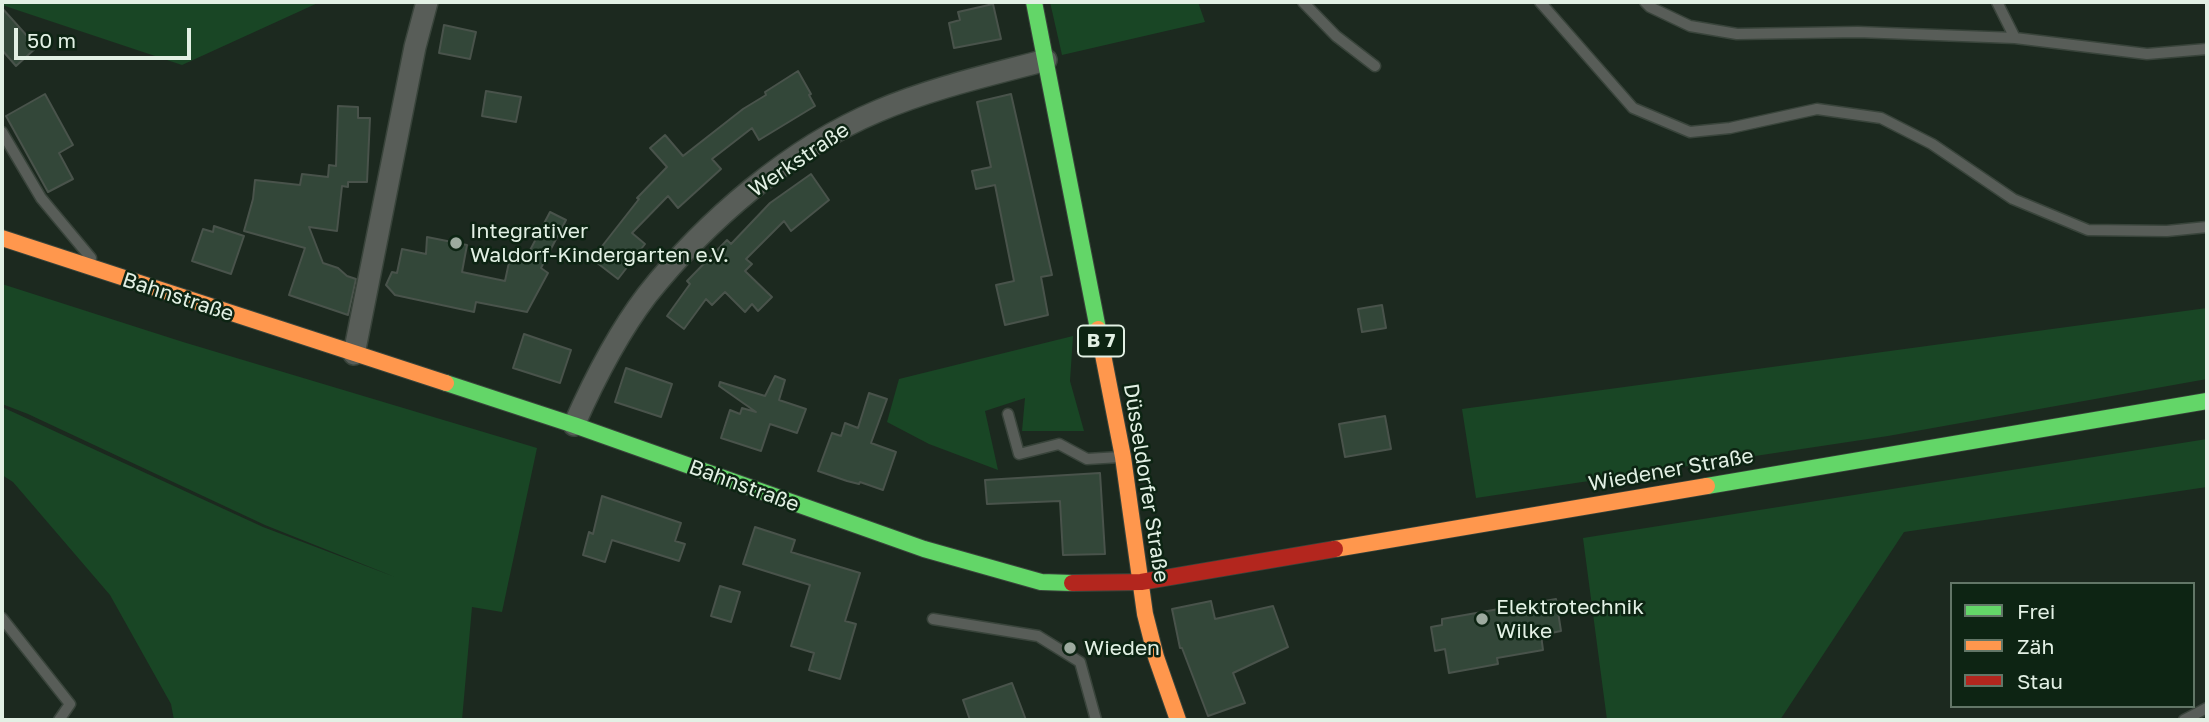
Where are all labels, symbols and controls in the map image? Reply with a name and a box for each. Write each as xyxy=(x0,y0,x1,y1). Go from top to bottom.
scale bar xyxy=(18,14,194,58)
text: 50 m xyxy=(27,27,76,53)
street label: Werkstraße xyxy=(744,117,854,203)
place label: Integrativer Waldorf-Kindergarten e.V. xyxy=(470,218,729,268)
marker: Integrativer Waldorf-Kindergarten e.V. xyxy=(448,235,464,251)
street label: Bahnstraße xyxy=(119,267,237,327)
road number: B 7 xyxy=(1078,326,1124,356)
street label: Düsseldorfer Straße xyxy=(1118,382,1174,584)
street label: Wiedener Straße xyxy=(1586,443,1756,497)
street label: Bahnstraße xyxy=(685,454,803,518)
legend xyxy=(1950,582,2195,708)
place label: Elektrotechnik Wilke xyxy=(1496,594,1644,644)
text: Frei xyxy=(2017,598,2055,624)
marker: Elektrotechnik Wilke xyxy=(1474,611,1490,627)
text: Zäh xyxy=(2017,633,2054,659)
place label: Wieden xyxy=(1084,635,1160,661)
marker: Wieden xyxy=(1062,640,1078,656)
text: Stau xyxy=(2017,668,2063,694)

